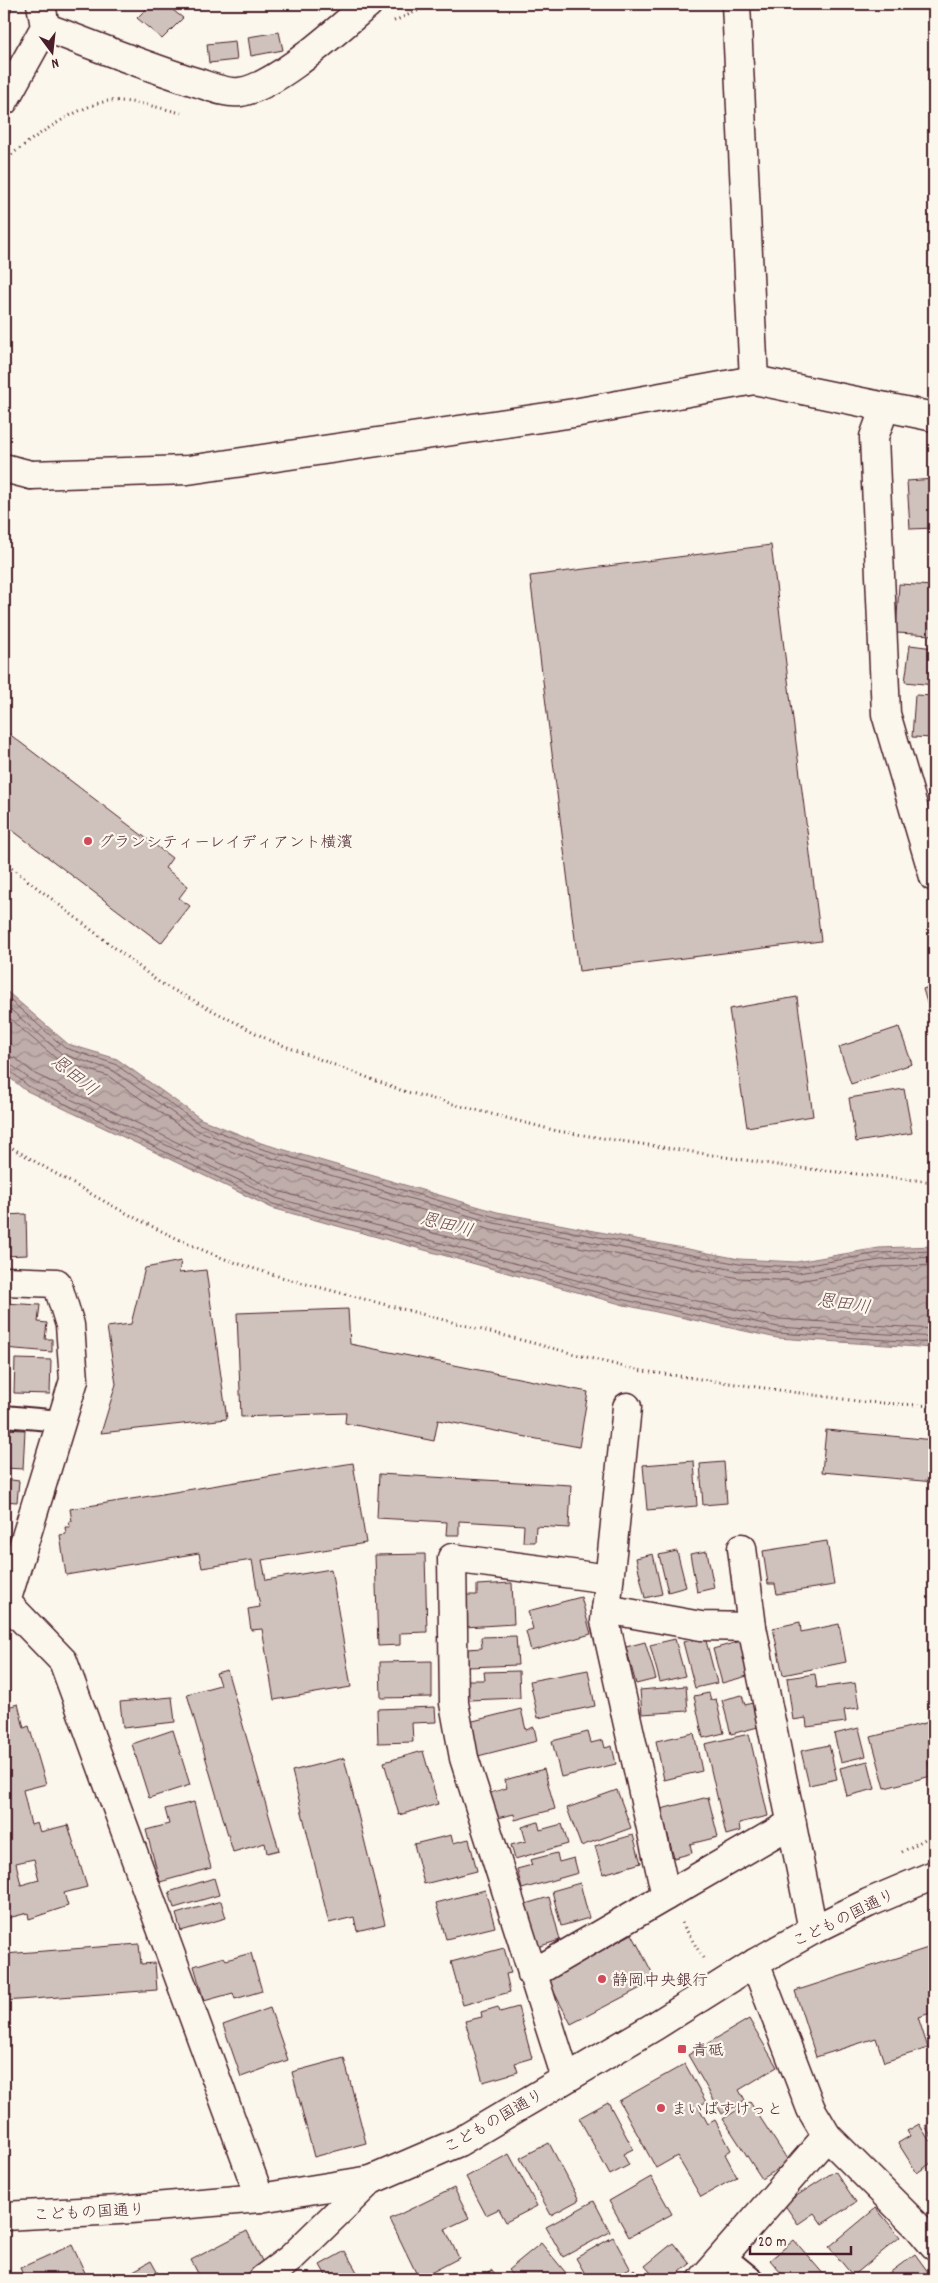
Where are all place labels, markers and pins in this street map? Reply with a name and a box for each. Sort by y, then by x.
place label: グランシティーレイディアント横濱 [98,832,353,855]
marker: グランシティーレイディアント横濱 [82,835,94,847]
place label: 静岡中央銀行 [612,1970,708,1993]
marker: 静岡中央銀行 [596,1973,608,1985]
place label: 青砥 [692,2040,724,2063]
marker: 青砥 [676,2043,688,2055]
place label: まいばすけっと [671,2099,783,2122]
marker: まいばすけっと [655,2102,667,2114]

